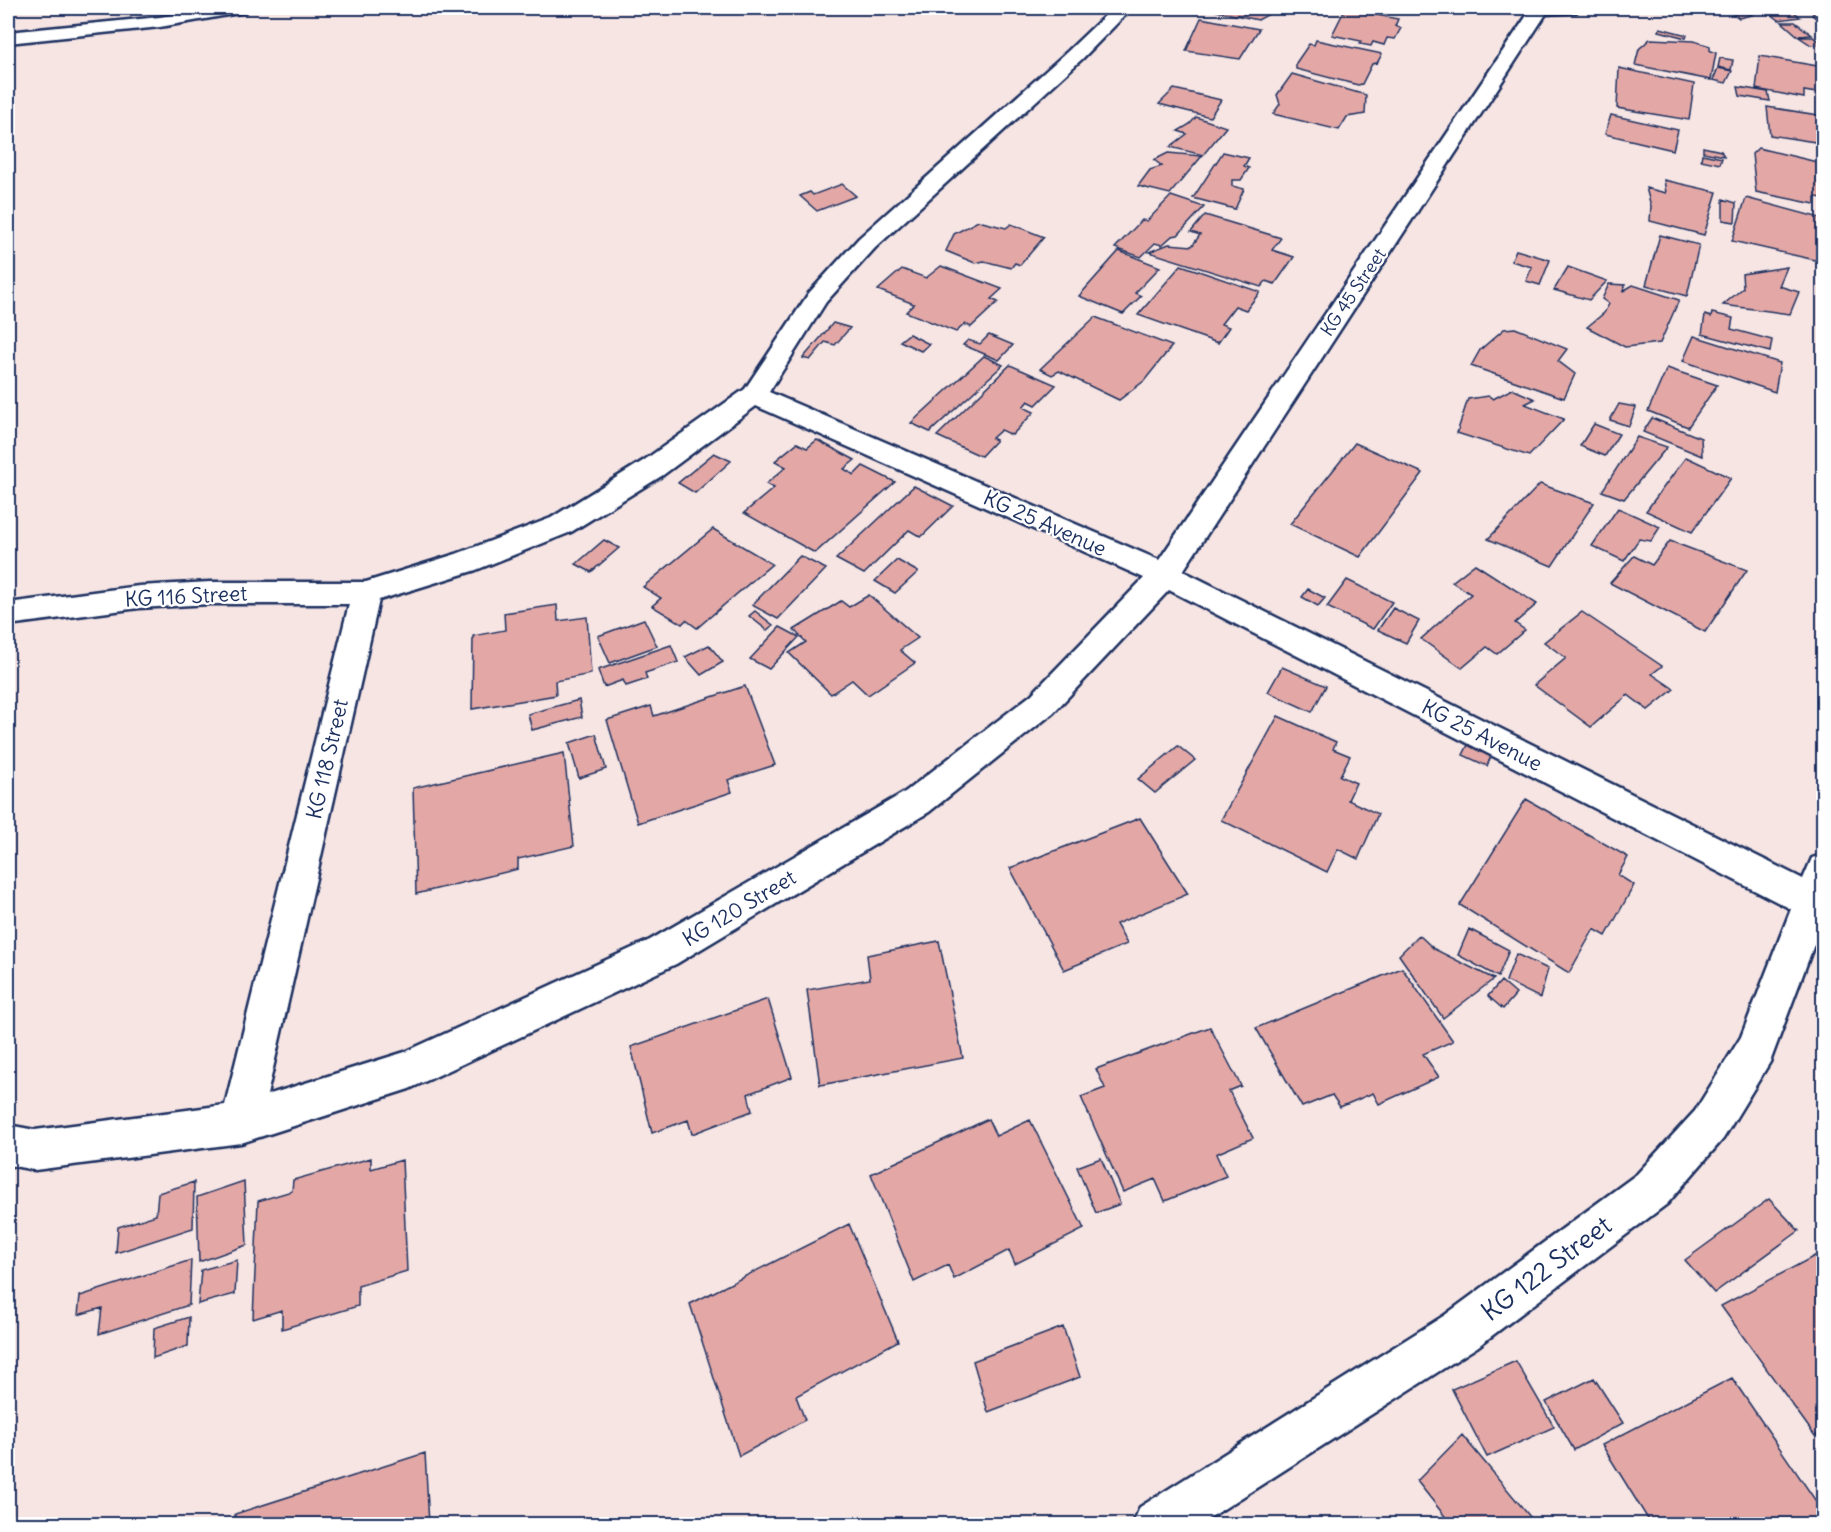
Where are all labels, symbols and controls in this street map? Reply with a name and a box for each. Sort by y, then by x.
street label: KG 45 Street [1315,244,1391,340]
street label: KG 25 Avenue [979,484,1111,562]
street label: KG 116 Street [124,579,248,613]
street label: KG 25 Avenue [1417,693,1547,777]
street label: KG 118 Street [300,696,354,822]
street label: KG 120 Street [677,864,801,952]
street label: KG 122 Street [1474,1208,1618,1328]

